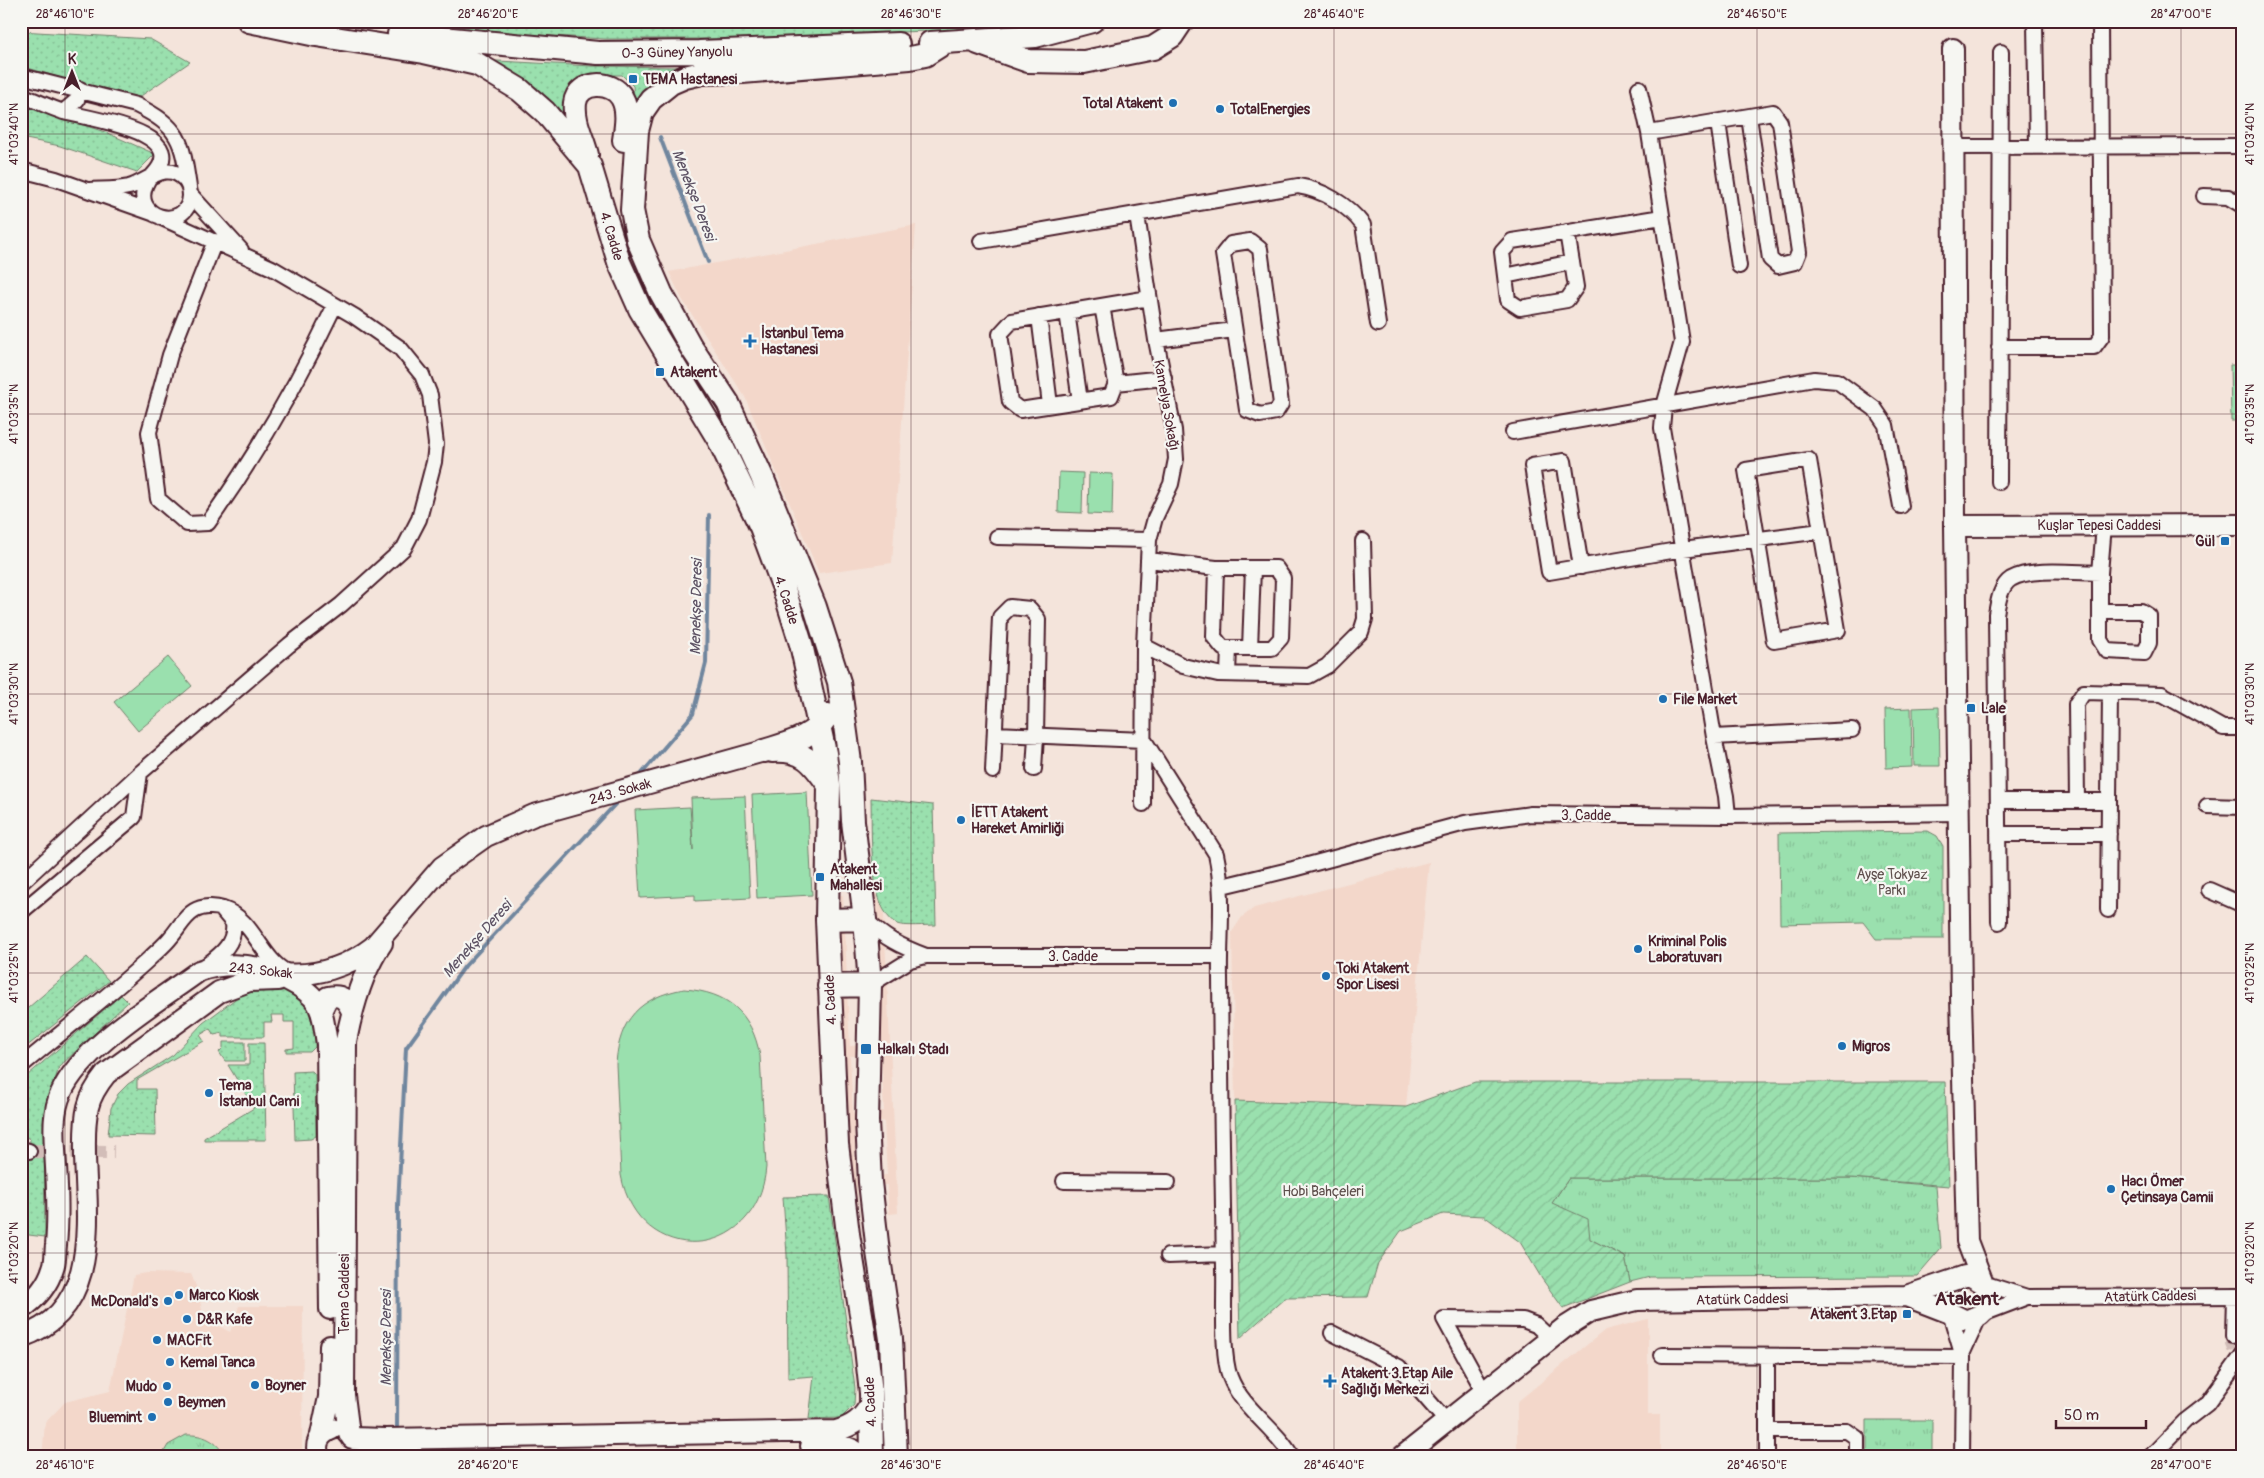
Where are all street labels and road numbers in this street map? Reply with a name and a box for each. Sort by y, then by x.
street label: O-3 Güney Yanyolu [621,43,733,62]
street label: 4. Cadde [596,210,627,263]
street label: Kamelya Sokağı [1150,358,1183,452]
street label: Kuşlar Tepesi Caddesi [2037,517,2161,534]
street label: 4. Cadde [771,574,802,627]
street label: 243. Sokak [587,774,653,808]
street label: 3. Cadde [1561,807,1611,824]
street label: 3. Cadde [1048,948,1098,965]
street label: 243. Sokak [228,959,294,982]
street label: 4. Cadde [821,974,840,1025]
street label: Tema Caddesi [336,1253,353,1334]
street label: Atatürk Caddesi [2104,1287,2197,1306]
street label: Atatürk Caddesi [1696,1290,1789,1309]
street label: 4. Cadde [861,1376,880,1427]

